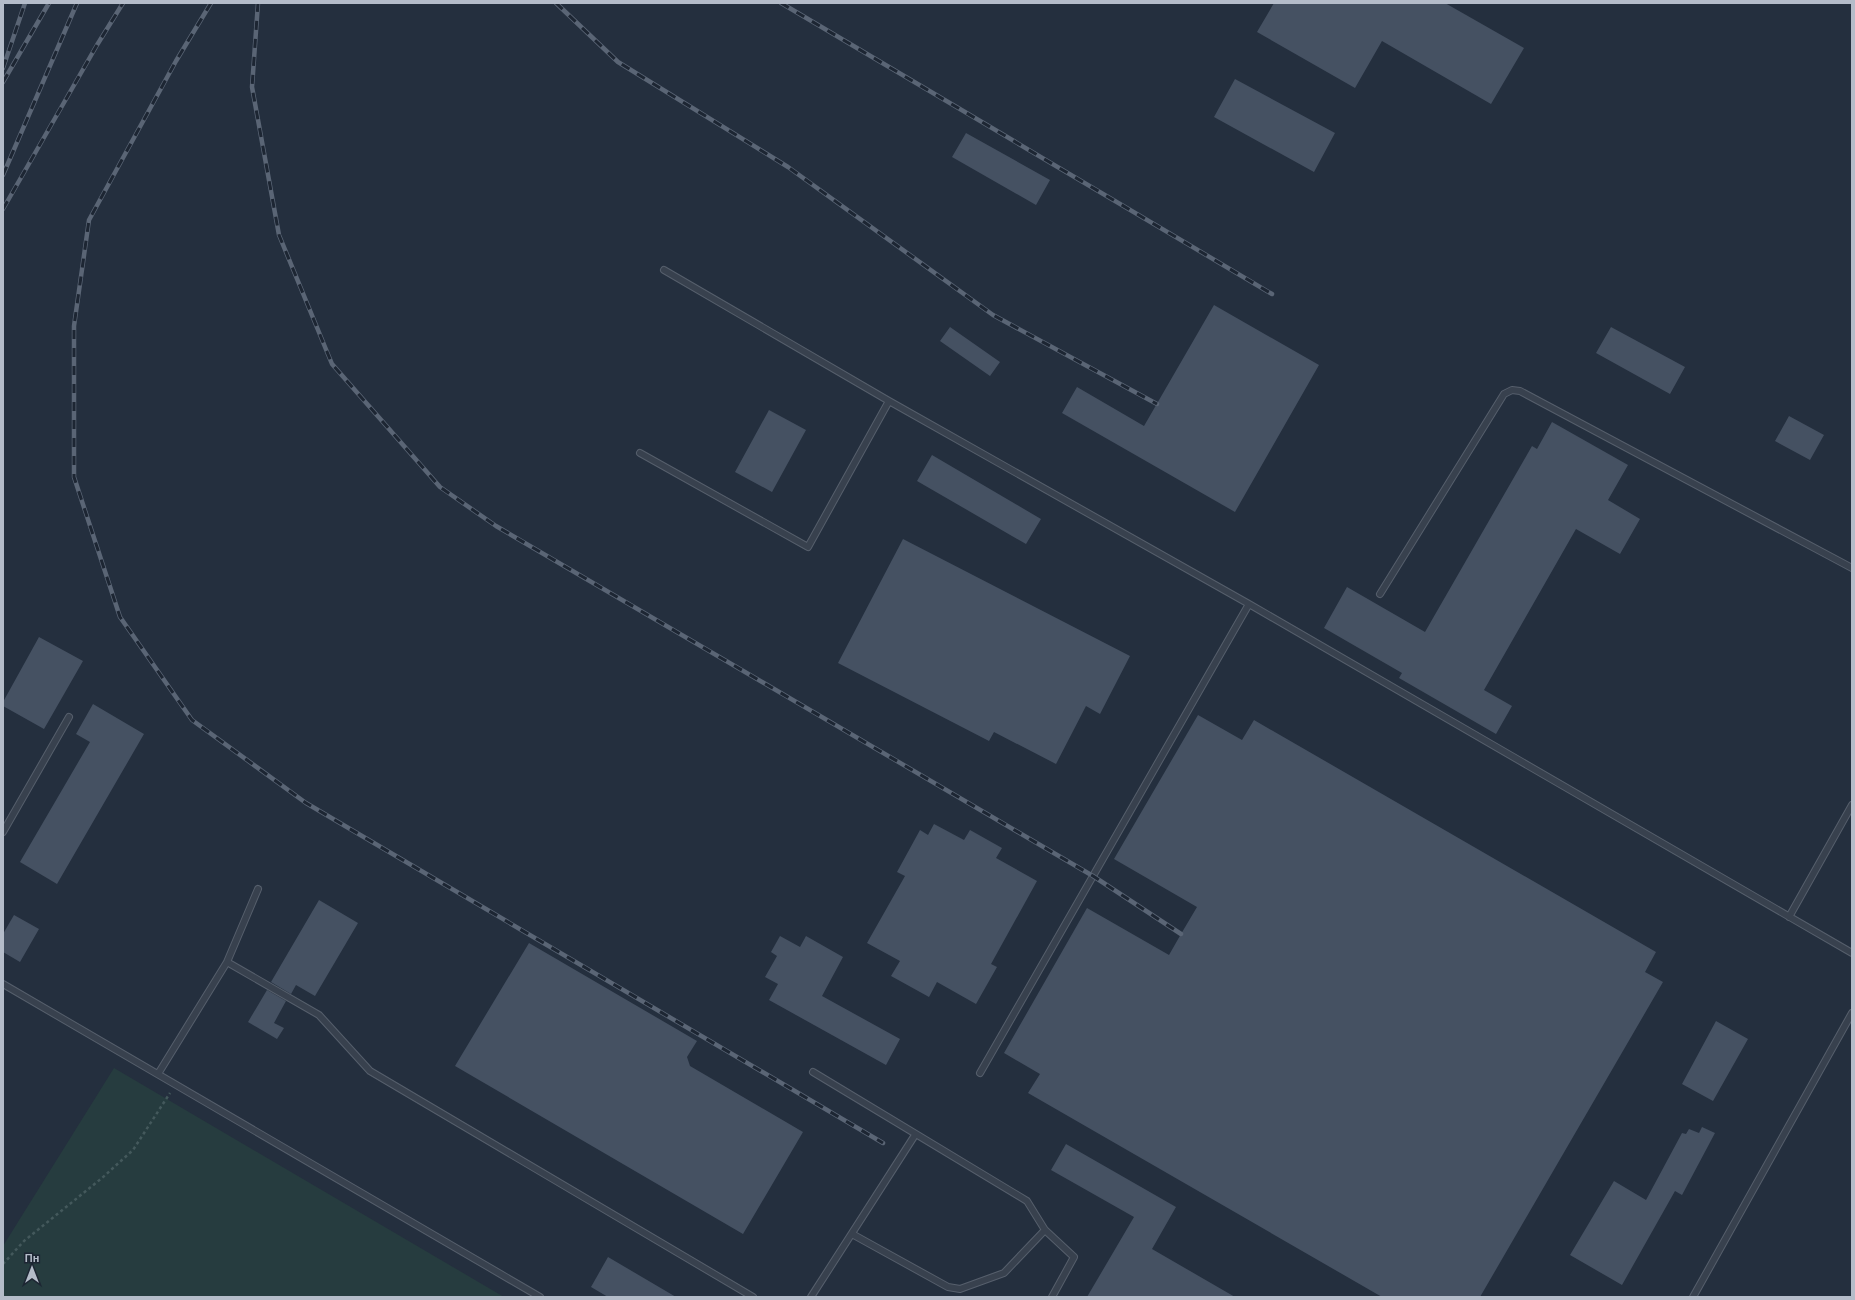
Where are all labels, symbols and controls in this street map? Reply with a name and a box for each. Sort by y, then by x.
north arrow [12,1248,52,1288]
text: Пн [25,1252,39,1264]

